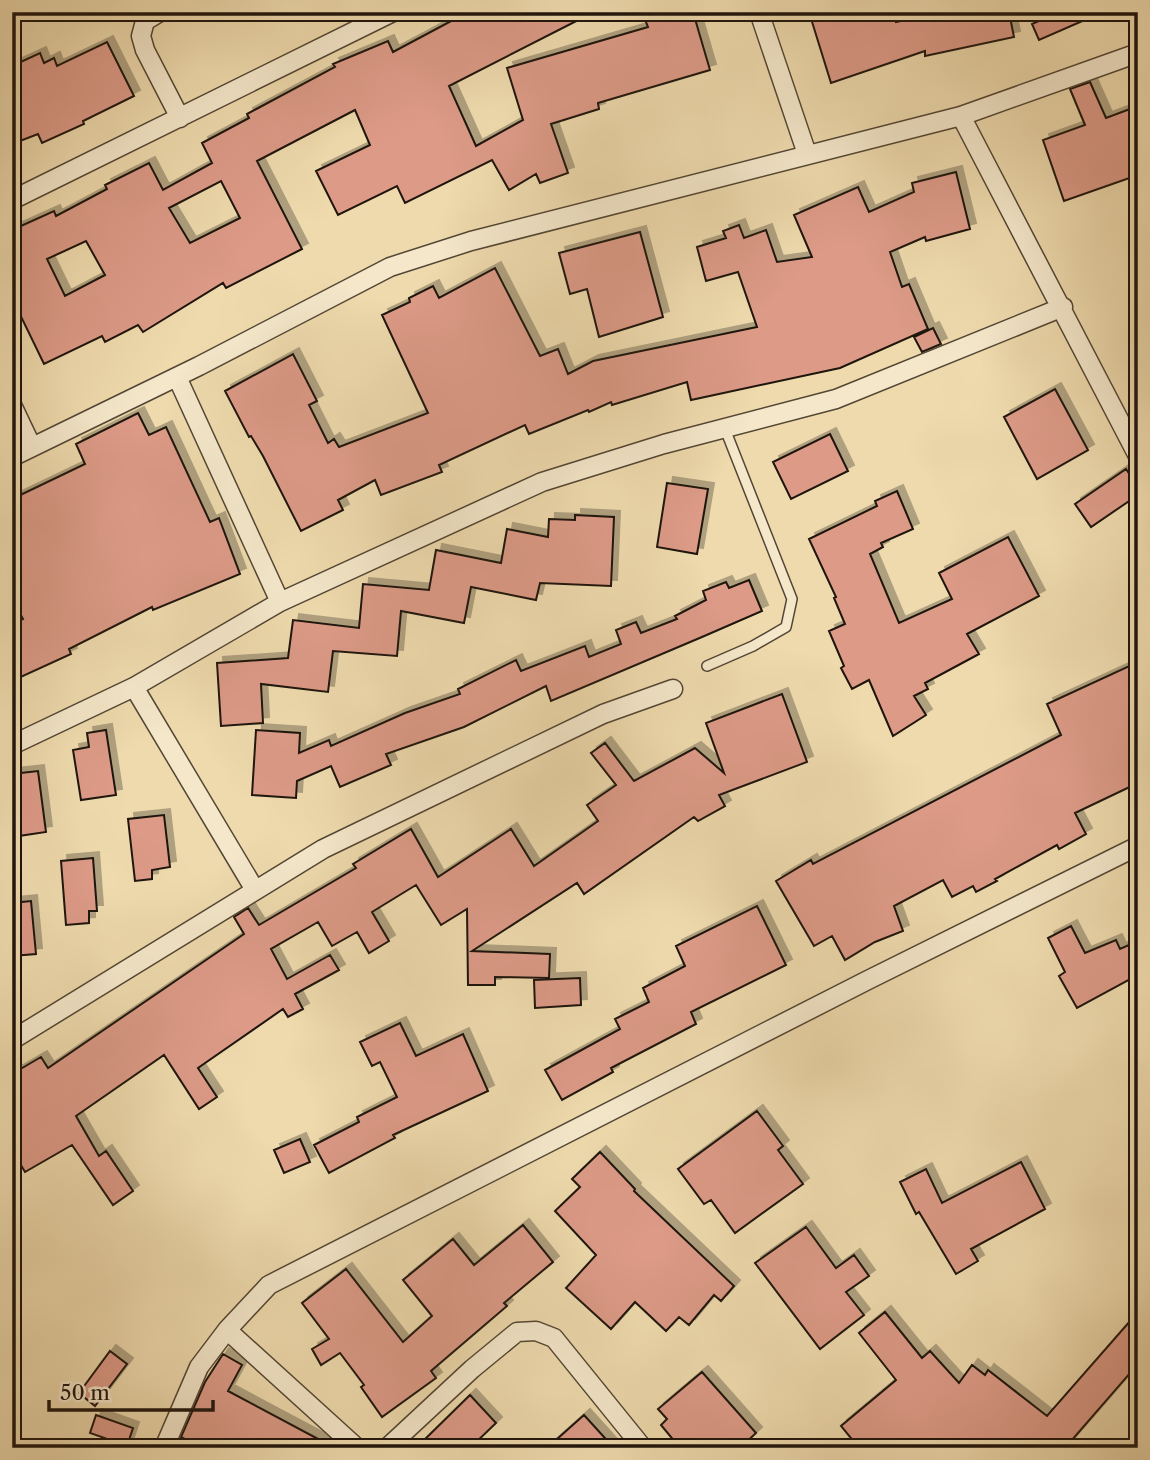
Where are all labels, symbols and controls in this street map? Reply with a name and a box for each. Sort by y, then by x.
scale bar [49,1369,214,1413]
text: 50 m [60,1380,110,1405]

